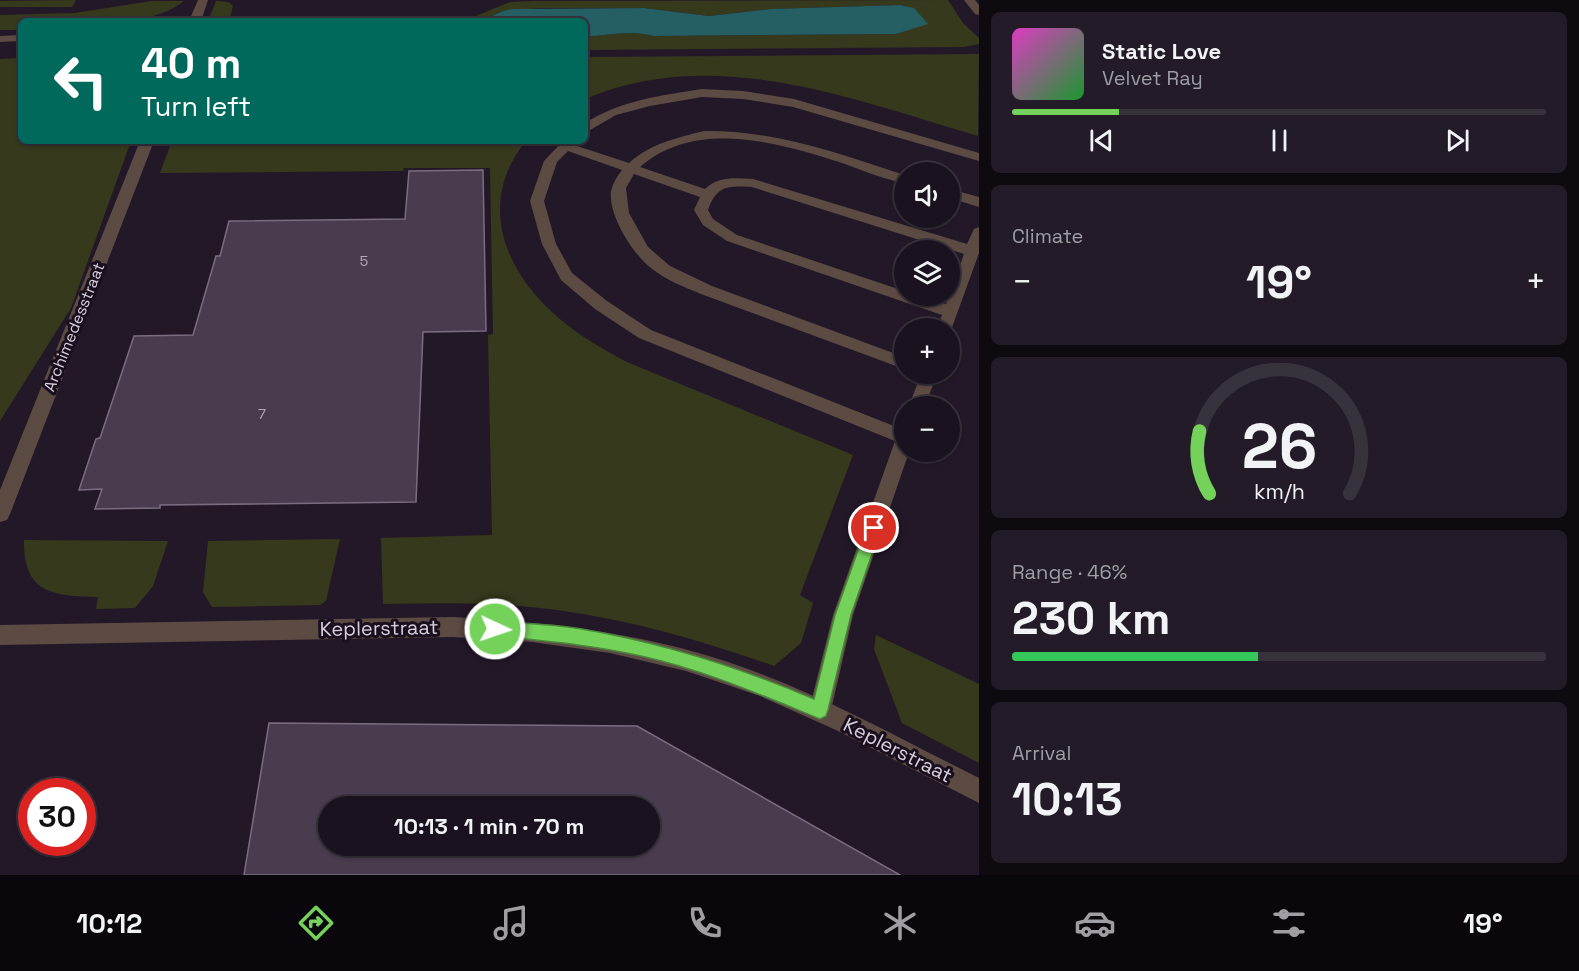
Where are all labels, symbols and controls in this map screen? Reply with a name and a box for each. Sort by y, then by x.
text: 40 m [141,37,241,90]
text: Static Love [1102,37,1221,65]
icon: left [42,42,120,120]
text: Velvet Ray [1102,65,1203,91]
text: Turn left [141,89,251,124]
icon: previous [1085,124,1118,157]
icon: pause [1263,124,1296,157]
icon: next [1441,124,1474,157]
map controls [894,162,960,462]
button: sound [894,162,960,228]
text: Climate [1012,223,1083,249]
button: layers [894,240,960,306]
house number: 5 [360,252,368,270]
text: 19° [1246,254,1312,311]
street label: Archimedesstraat [39,259,109,395]
text: − [1012,261,1032,303]
text: + [1526,261,1546,303]
button: + [894,318,960,384]
button: − [894,396,960,462]
house number: 7 [258,405,266,423]
text: 26 [1241,408,1317,487]
text: km/h [1253,479,1305,506]
pin [848,502,899,553]
icon: arrive [857,511,890,544]
text: Range · 46% [1012,559,1127,585]
text: 230 km [1012,590,1171,647]
position arrow [463,597,527,661]
street label: Keplerstraat [319,614,439,642]
street label: Keplerstraat [839,711,957,789]
text: Arrival [1012,740,1071,766]
text: 10:13 [1012,771,1123,828]
speed limit sign: 30 [18,778,96,856]
text: 10:13 · 1 min · 70 m [394,812,584,840]
icon: directions [295,902,337,944]
icon: music [490,902,532,944]
icon: phone [684,902,726,944]
icon: climate [879,902,921,944]
icon: car [1074,902,1116,944]
icon: filters [1268,902,1310,944]
text: 10:12 [76,906,142,941]
text: 19° [1463,906,1503,941]

